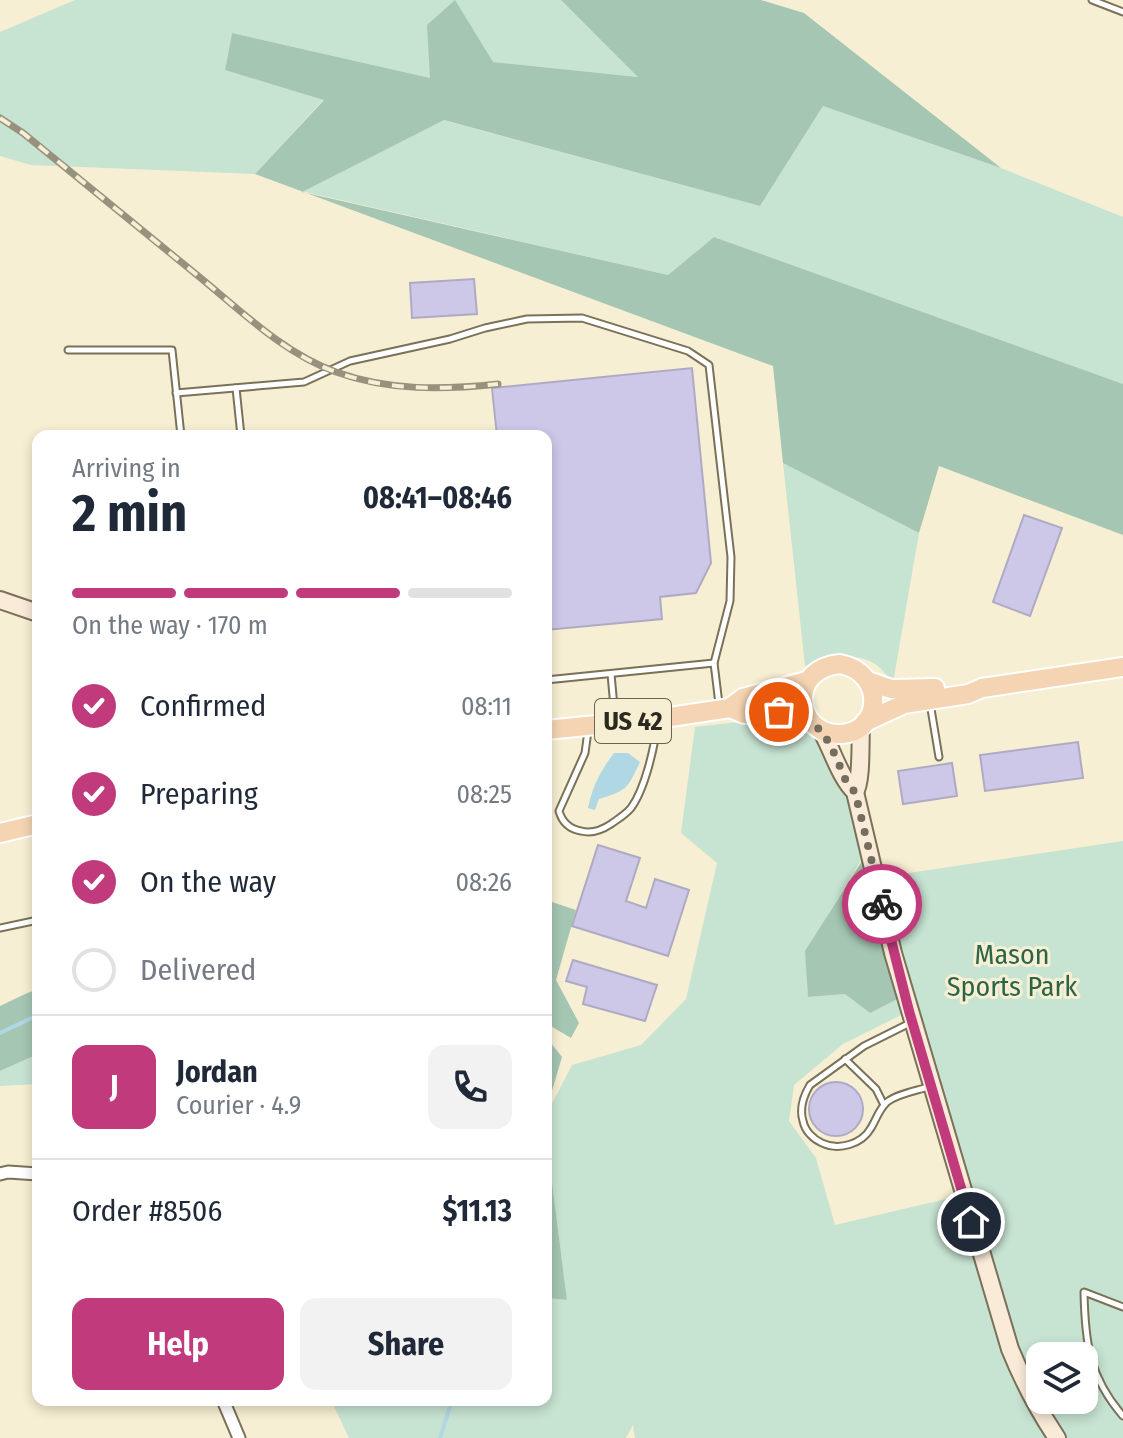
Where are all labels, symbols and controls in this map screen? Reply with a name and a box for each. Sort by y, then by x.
text: Arriving in [72,453,181,484]
text: 08:41–08:46 [363,480,512,516]
text: 2 min [72,482,187,545]
text: On the way · 170 m [72,610,268,641]
pin [745,678,813,746]
icon: check [72,684,116,728]
text: Confirmed [140,688,266,724]
icon: bag [757,690,801,734]
text: 08:11 [461,691,512,722]
road number: US 42 [595,699,671,743]
icon: check [72,772,116,816]
text: Preparing [140,776,258,812]
text: 08:25 [457,779,512,810]
icon: check [72,860,116,904]
text: On the way [140,864,276,900]
courier [842,864,922,944]
text: 08:26 [456,867,512,898]
icon: bike [860,882,904,926]
park label: Mason Sports Park [947,938,1078,1003]
text: Delivered [140,952,256,988]
button: phone [428,1045,512,1129]
text: Jordan [176,1054,258,1090]
text: J [110,1069,118,1105]
text: Courier · 4.9 [176,1090,301,1121]
pin [937,1188,1005,1256]
text: Order #8506 [72,1193,222,1229]
text: $11.13 [443,1193,512,1229]
icon: home [949,1200,993,1244]
button: Help [72,1298,284,1390]
button: Share [300,1298,512,1390]
map controls [1026,1342,1098,1414]
button: layers [1026,1342,1098,1414]

